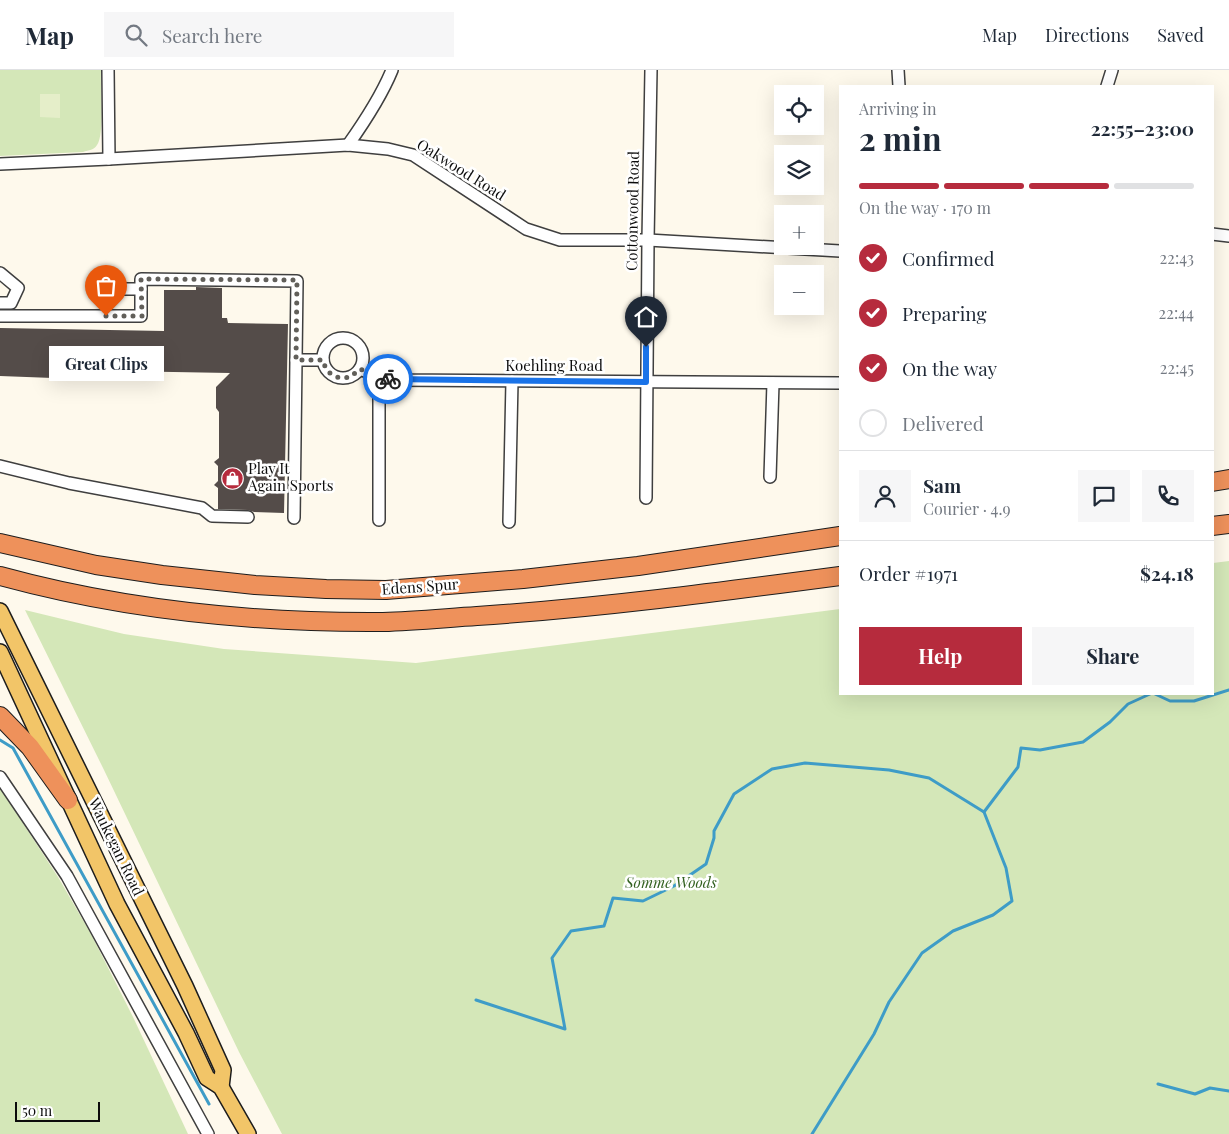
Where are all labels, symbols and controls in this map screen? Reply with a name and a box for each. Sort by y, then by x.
search box [104,12,454,57]
text: Map [25,19,74,51]
icon: search [122,21,150,49]
text: Search here [162,22,262,48]
text: Map [982,23,1017,47]
text: Directions [1045,23,1129,47]
text: Saved [1157,23,1204,47]
map controls [774,85,824,315]
button: locate [774,85,824,135]
text: Arriving in [859,98,937,119]
text: 22:55–23:00 [1091,115,1194,141]
text: 2 min [859,116,942,159]
street label: Oakwood Road [413,134,510,205]
button: layers [774,145,824,195]
street label: Cottonwood Road [621,151,643,271]
text: On the way · 170 m [859,197,991,218]
button: + [774,205,824,255]
icon: check [859,244,887,272]
text: Confirmed [902,245,995,271]
text: 22:43 [1160,247,1194,268]
pin [85,265,127,316]
button: − [774,265,824,315]
icon: bag [92,272,120,300]
pin [625,296,667,347]
icon: check [859,299,887,327]
text: Preparing [902,300,987,326]
text: 22:44 [1159,302,1194,323]
icon: home [632,303,660,331]
callout: Great Clips [48,346,164,381]
text: Great Clips [65,353,148,374]
courier [363,354,413,404]
icon: check [859,354,887,382]
street label: Koehling Road [505,355,603,375]
text: On the way [902,355,997,381]
text: 22:45 [1160,357,1194,378]
icon: bike [374,365,402,393]
text: Delivered [902,410,984,436]
place label: Play It Again Sports [247,458,334,495]
shop icon: Play It Again Sports [220,466,244,490]
button: person [859,470,911,522]
button: chat [1078,470,1130,522]
button: phone [1142,470,1194,522]
text: Sam [923,472,961,498]
text: Courier · 4.9 [923,498,1011,519]
text: Order #1971 [859,560,958,586]
text: $24.18 [1140,560,1194,586]
street label: Edens Spur [381,573,459,599]
button: Help [859,627,1022,685]
button: Share [1032,627,1194,685]
street label: Waukegan Road [84,793,149,899]
park label: Somme Woods [624,872,717,892]
scale bar [15,1099,100,1122]
text: 50 m [22,1101,52,1120]

